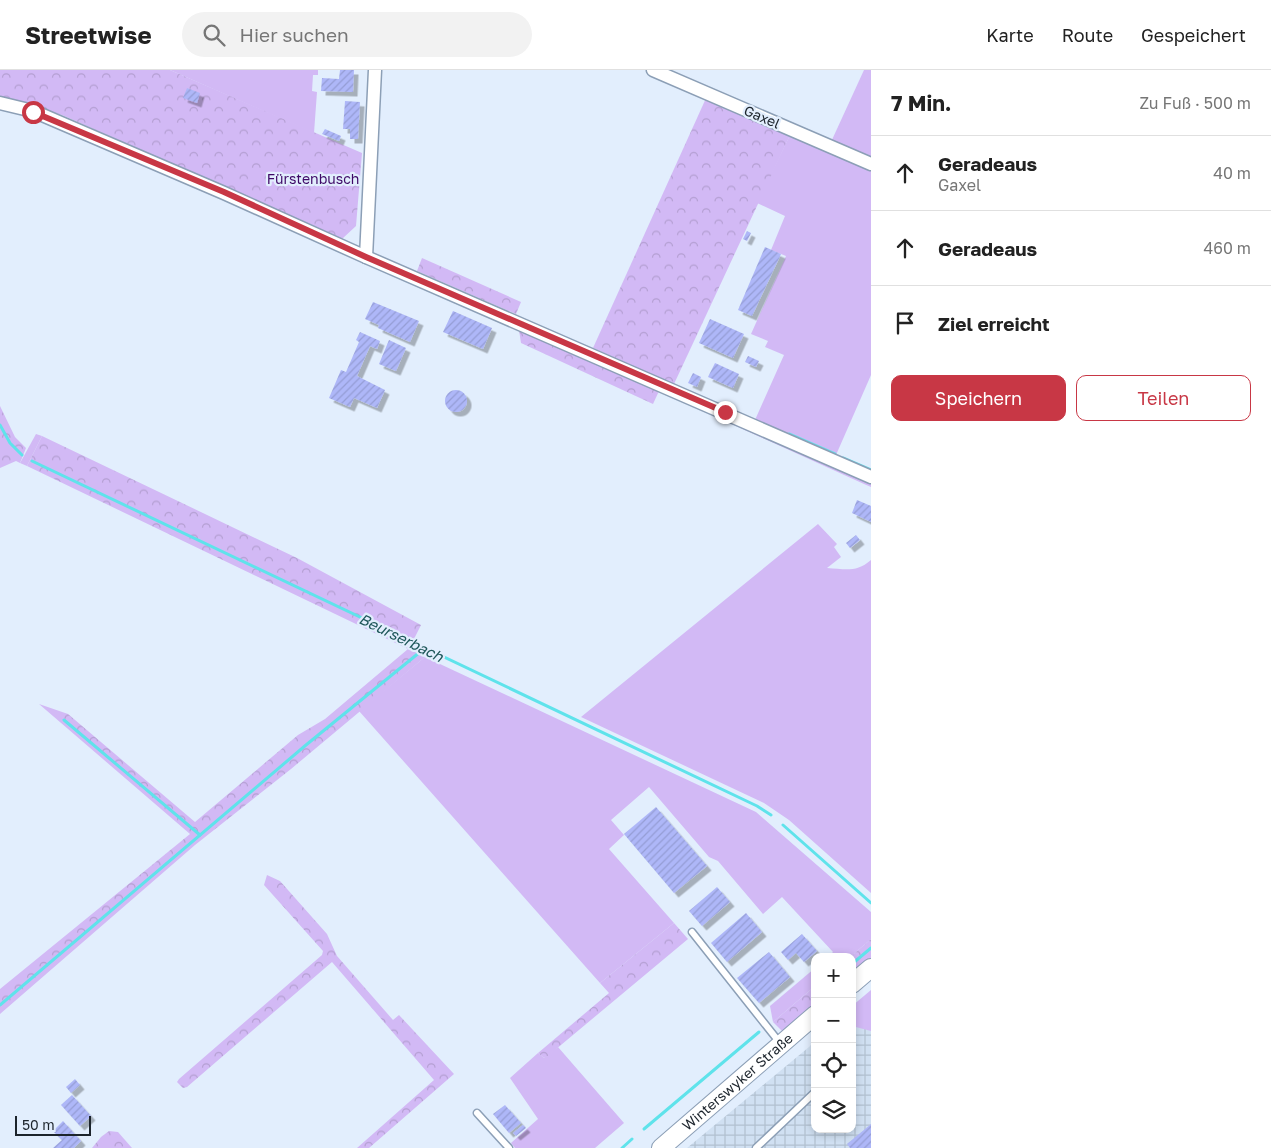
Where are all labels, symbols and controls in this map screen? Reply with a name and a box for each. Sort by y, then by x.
search box [182,12,532,57]
text: Streetwise [25,20,152,49]
icon: search [200,21,228,49]
text: Hier suchen [240,23,349,46]
text: Karte [986,24,1034,46]
text: Route [1062,24,1113,46]
text: Gespeichert [1141,24,1246,46]
text: 7 Min. [891,90,952,116]
text: Zu Fuß · 500 m [1139,93,1251,113]
route start [22,101,45,124]
street label: Gaxel [741,101,783,132]
text: Geradeaus [938,152,1037,175]
icon: ahead [891,159,919,187]
text: 40 m [1213,163,1251,183]
park label: Fürstenbusch [267,170,359,187]
text: Gaxel [938,175,981,195]
icon: ahead [891,234,919,262]
text: Geradeaus [938,237,1037,260]
text: 460 m [1203,238,1251,258]
icon: arrive [891,309,919,337]
text: Ziel erreicht [938,312,1050,335]
button: Speichern [891,375,1066,421]
button: Teilen [1076,375,1251,421]
route end [714,401,737,424]
water label: Beurserbach [356,609,447,666]
map controls [811,953,856,1133]
button: + [811,953,856,998]
button: − [811,998,856,1043]
street label: Winterswyker Straße [678,1029,796,1134]
button: locate [811,1043,856,1088]
button: layers [811,1088,856,1133]
scale bar [15,1113,91,1136]
text: 50 m [22,1116,55,1133]

